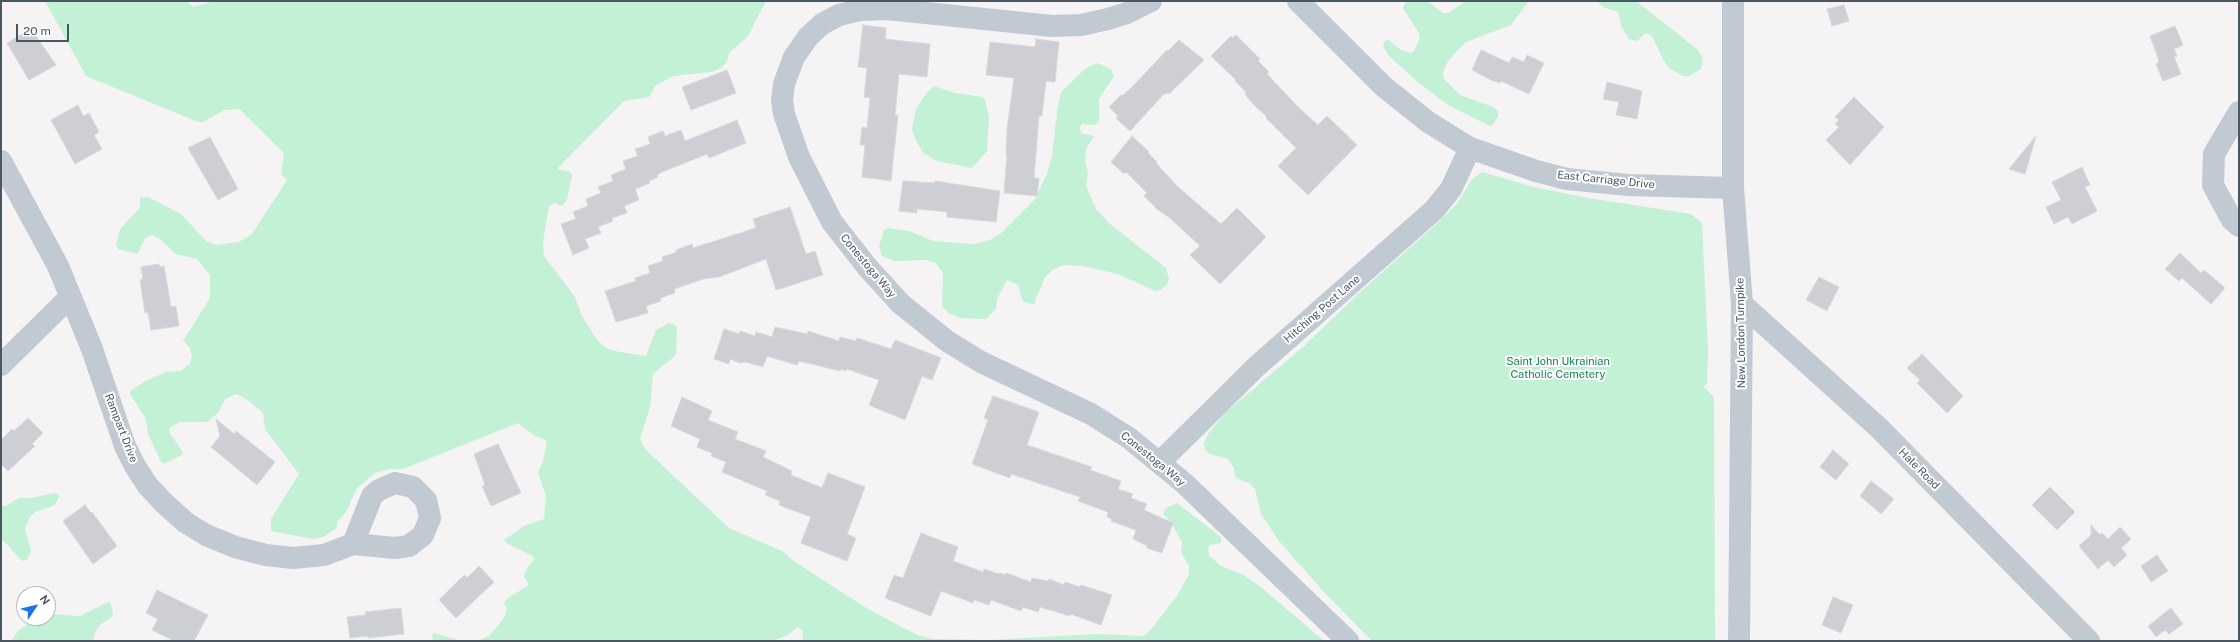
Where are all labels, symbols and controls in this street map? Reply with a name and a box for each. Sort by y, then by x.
scale bar [18,16,71,42]
text: 20 m [23,24,51,38]
street label: East Carriage Drive [1557,168,1655,192]
street label: Conestoga Way [837,231,899,301]
street label: Hitching Post Lane [1281,272,1363,346]
street label: New London Turnpike [1733,278,1749,388]
park label: Saint John Ukrainian Catholic Cemetery [1506,355,1610,381]
street label: Rampart Drive [102,392,140,464]
street label: Conestoga Way [1118,429,1188,489]
street label: Hale Road [1896,446,1942,492]
north arrow [16,586,56,626]
text: N [38,593,52,607]

